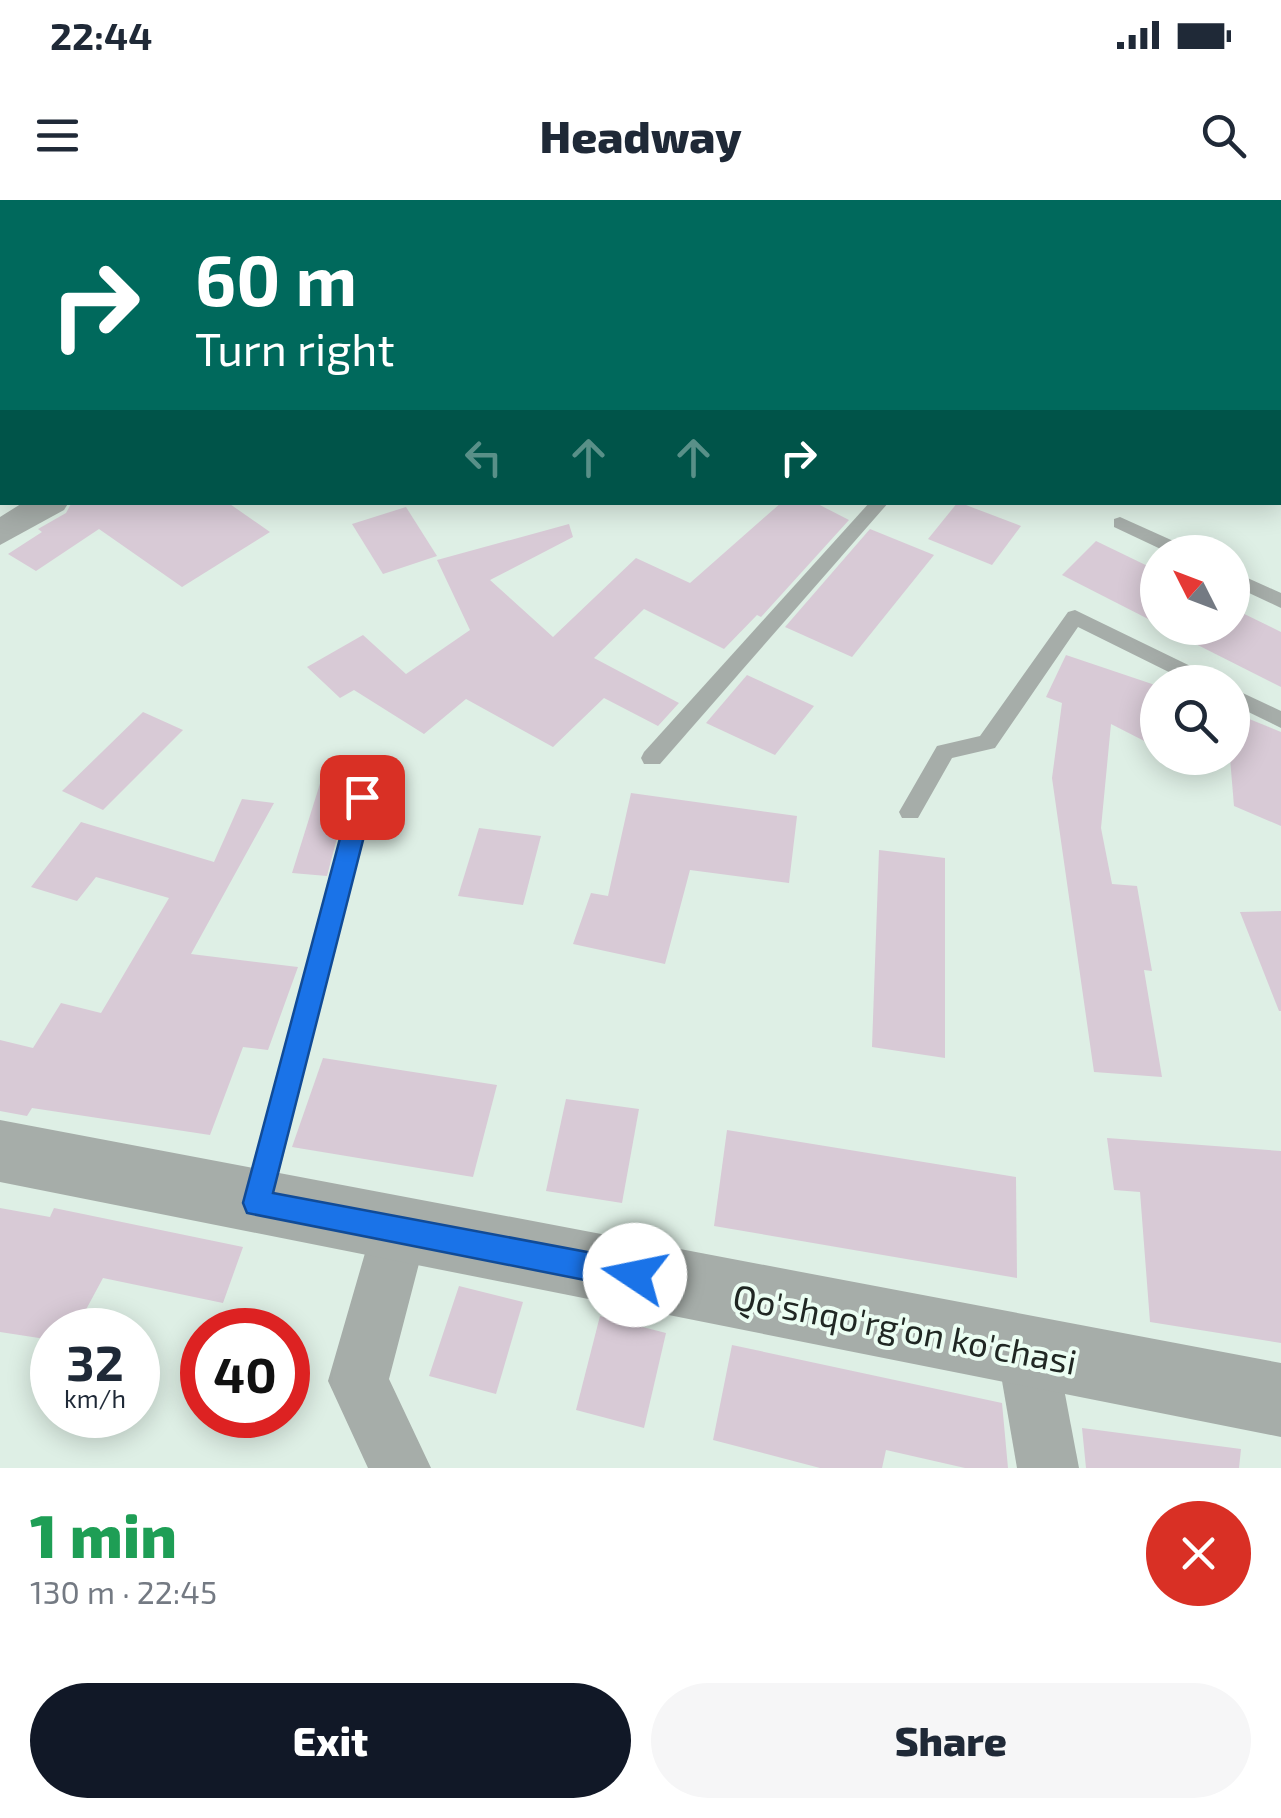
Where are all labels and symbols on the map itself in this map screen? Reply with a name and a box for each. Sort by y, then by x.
north arrow [1140,535,1250,645]
pin [320,755,405,840]
position arrow [583,1223,687,1327]
street label: Qo'shqo'rg'on ko'chasi [730,1274,1080,1382]
speed limit sign: 40 [180,1308,310,1438]

